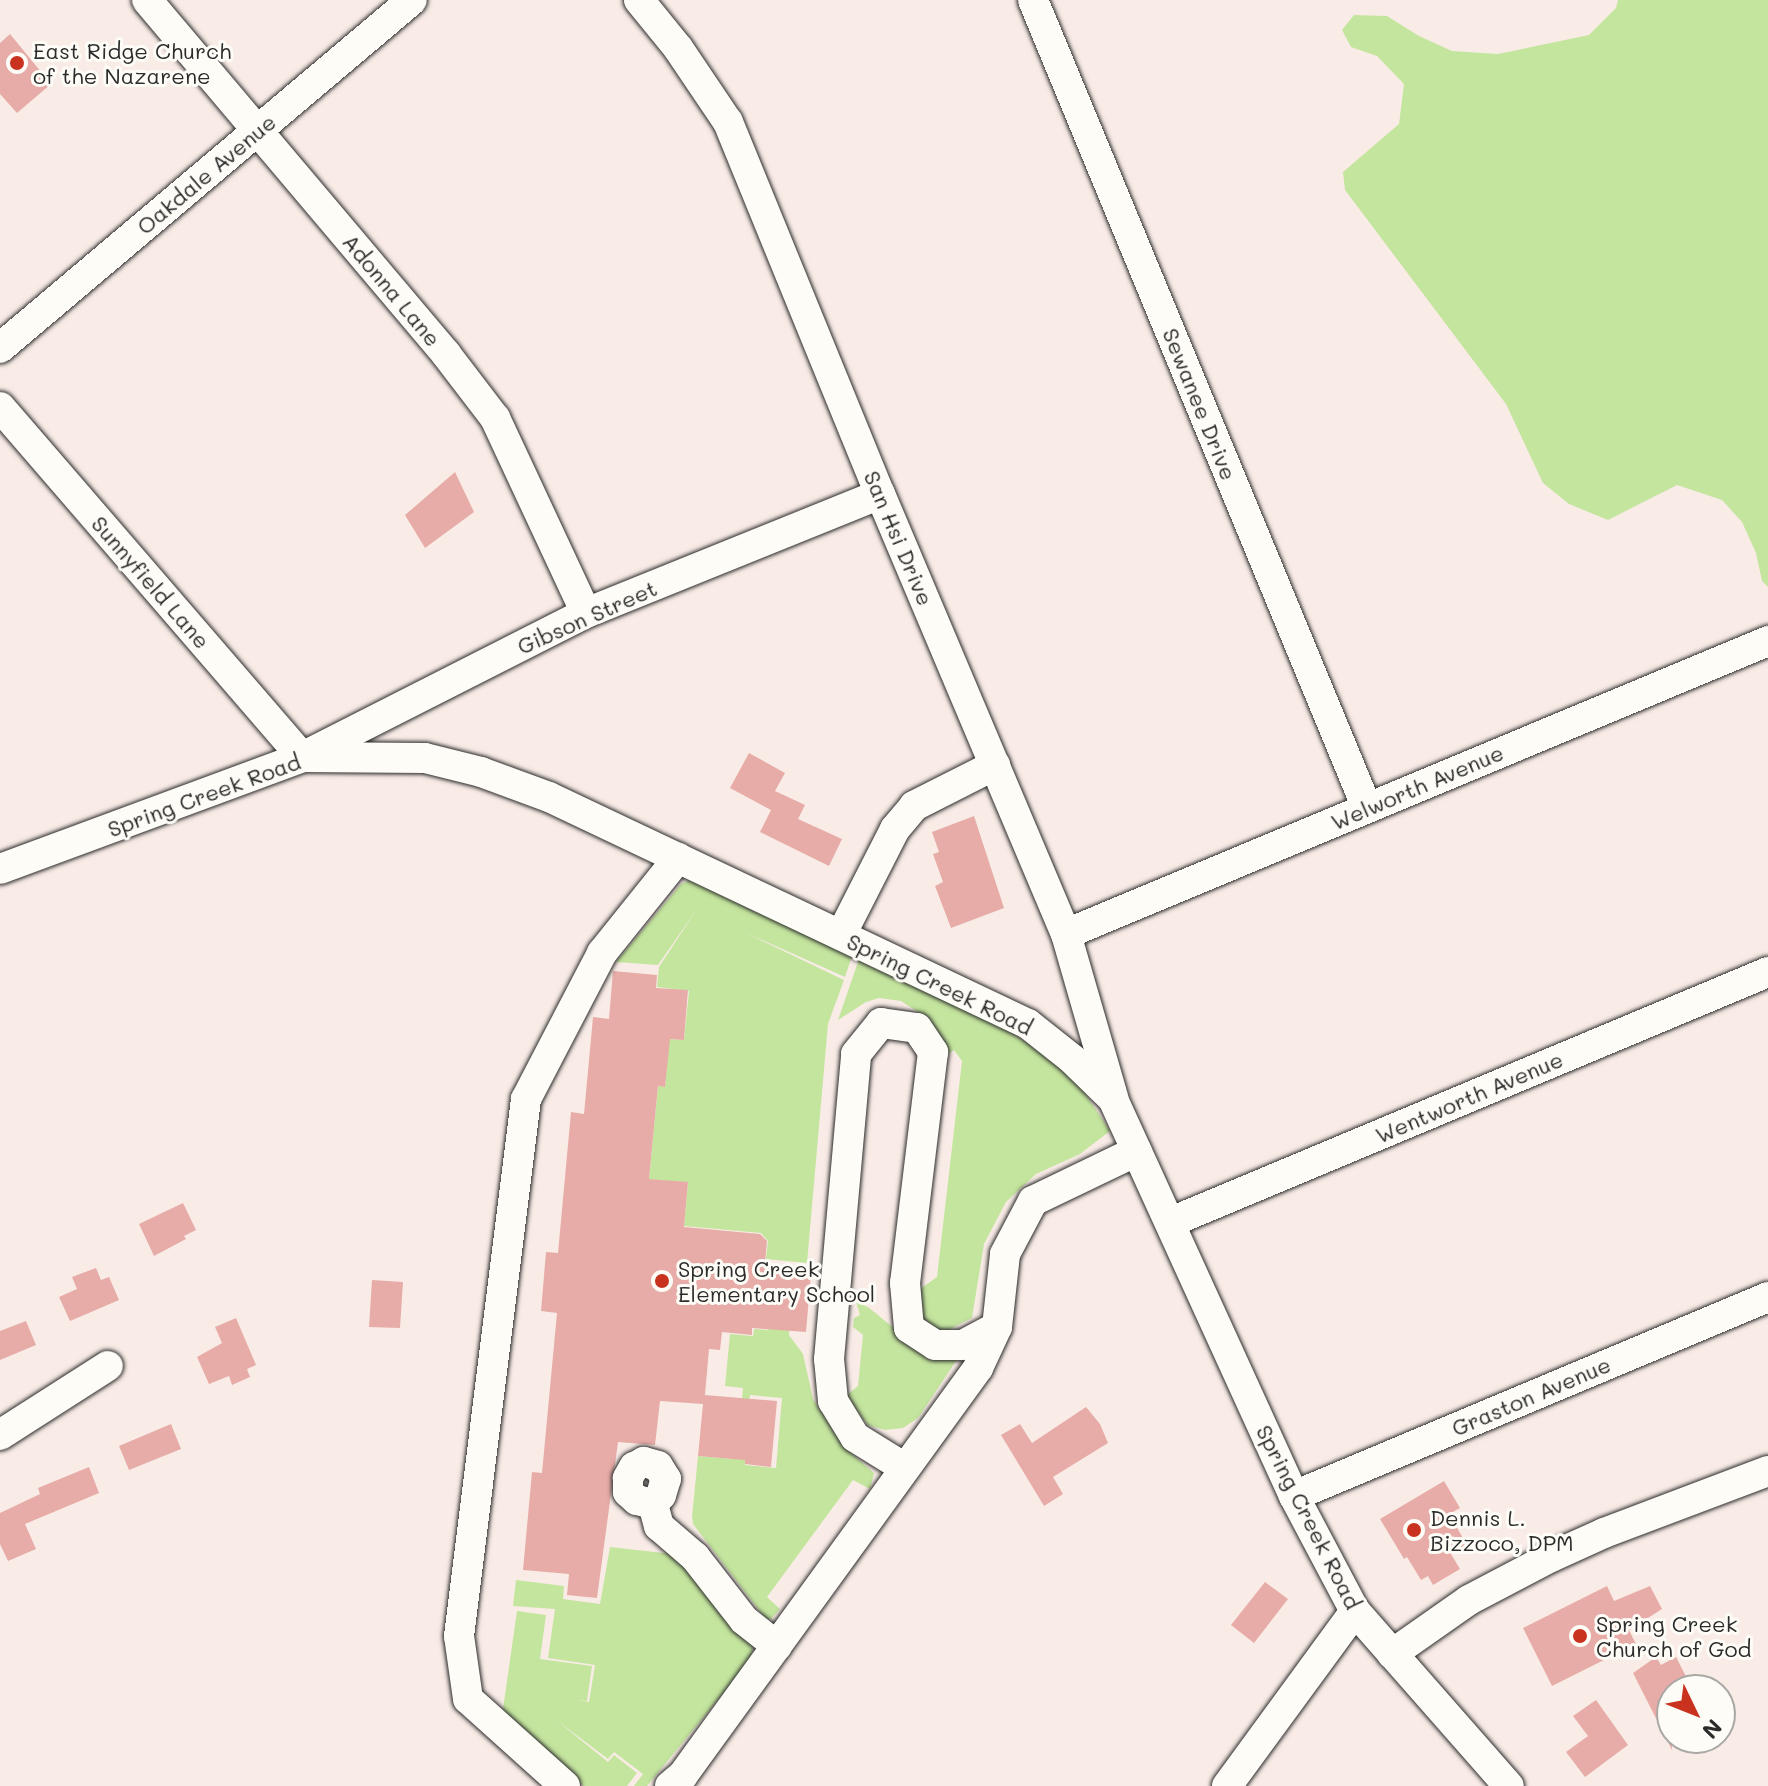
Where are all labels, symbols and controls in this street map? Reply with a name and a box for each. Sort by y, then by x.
place label: East Ridge Church of the Nazarene [33,37,231,88]
marker: East Ridge Church of the Nazarene [8,54,26,72]
street label: Oakdale Avenue [131,108,281,240]
street label: Adonna Lane [337,228,447,352]
street label: Sewanee Drive [1158,324,1242,484]
street label: San Hsi Drive [859,467,939,609]
street label: Sunnyfield Lane [86,510,216,654]
street label: Gibson Street [513,574,661,660]
street label: Welworth Avenue [1327,739,1507,835]
street label: Spring Creek Road [104,748,304,842]
street label: Spring Creek Road [843,928,1037,1040]
street label: Wentworth Avenue [1371,1046,1567,1148]
place label: Spring Creek Elementary School [678,1255,875,1306]
marker: Spring Creek Elementary School [653,1272,671,1290]
street label: Graston Avenue [1448,1351,1614,1441]
street label: Spring Creek Road [1251,1420,1367,1614]
place label: Dennis L. Bizzoco, DPM [1430,1504,1574,1556]
marker: Dennis L. Bizzoco, DPM [1405,1521,1423,1539]
place label: Spring Creek Church of God [1596,1610,1752,1662]
marker: Spring Creek Church of God [1571,1627,1589,1645]
north arrow [1656,1674,1736,1754]
text: N [1696,1713,1729,1745]

